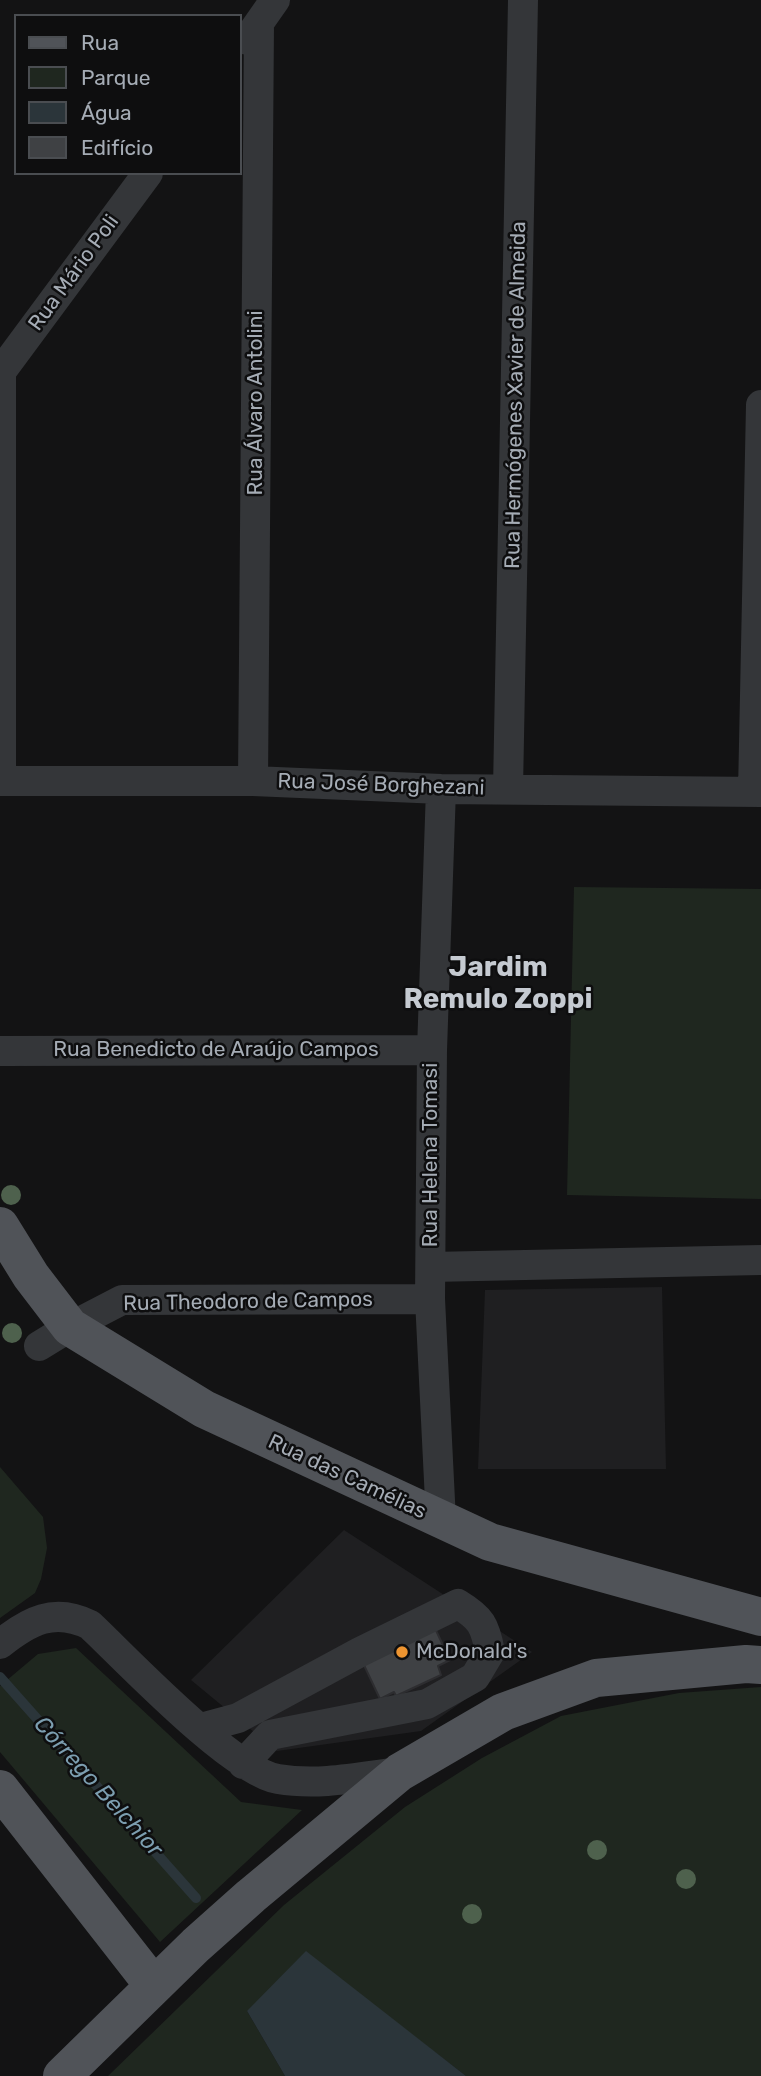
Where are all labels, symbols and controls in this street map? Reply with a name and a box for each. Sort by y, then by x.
legend [14,14,242,175]
text: Rua [81,30,119,55]
text: Parque [81,65,151,90]
text: Água [81,100,132,125]
text: Edifício [81,135,153,160]
street label: Rua Mário Poli [23,210,125,336]
street label: Rua Hermógenes Xavier de Almeida [500,221,532,569]
street label: Rua Álvaro Antolini [243,311,269,495]
street label: Rua José Borghezani [277,769,485,801]
district label: Jardim Remulo Zoppi [404,951,592,1017]
street label: Rua Benedicto de Araújo Campos [53,1037,379,1063]
street label: Rua Helena Tomasi [418,1063,444,1247]
street label: Rua Theodoro de Campos [123,1287,373,1317]
street label: Rua das Camélias [264,1429,430,1525]
place label: McDonald's [416,1639,528,1665]
marker: McDonald's [394,1644,410,1660]
water label: Córrego Belchior [28,1711,168,1863]

